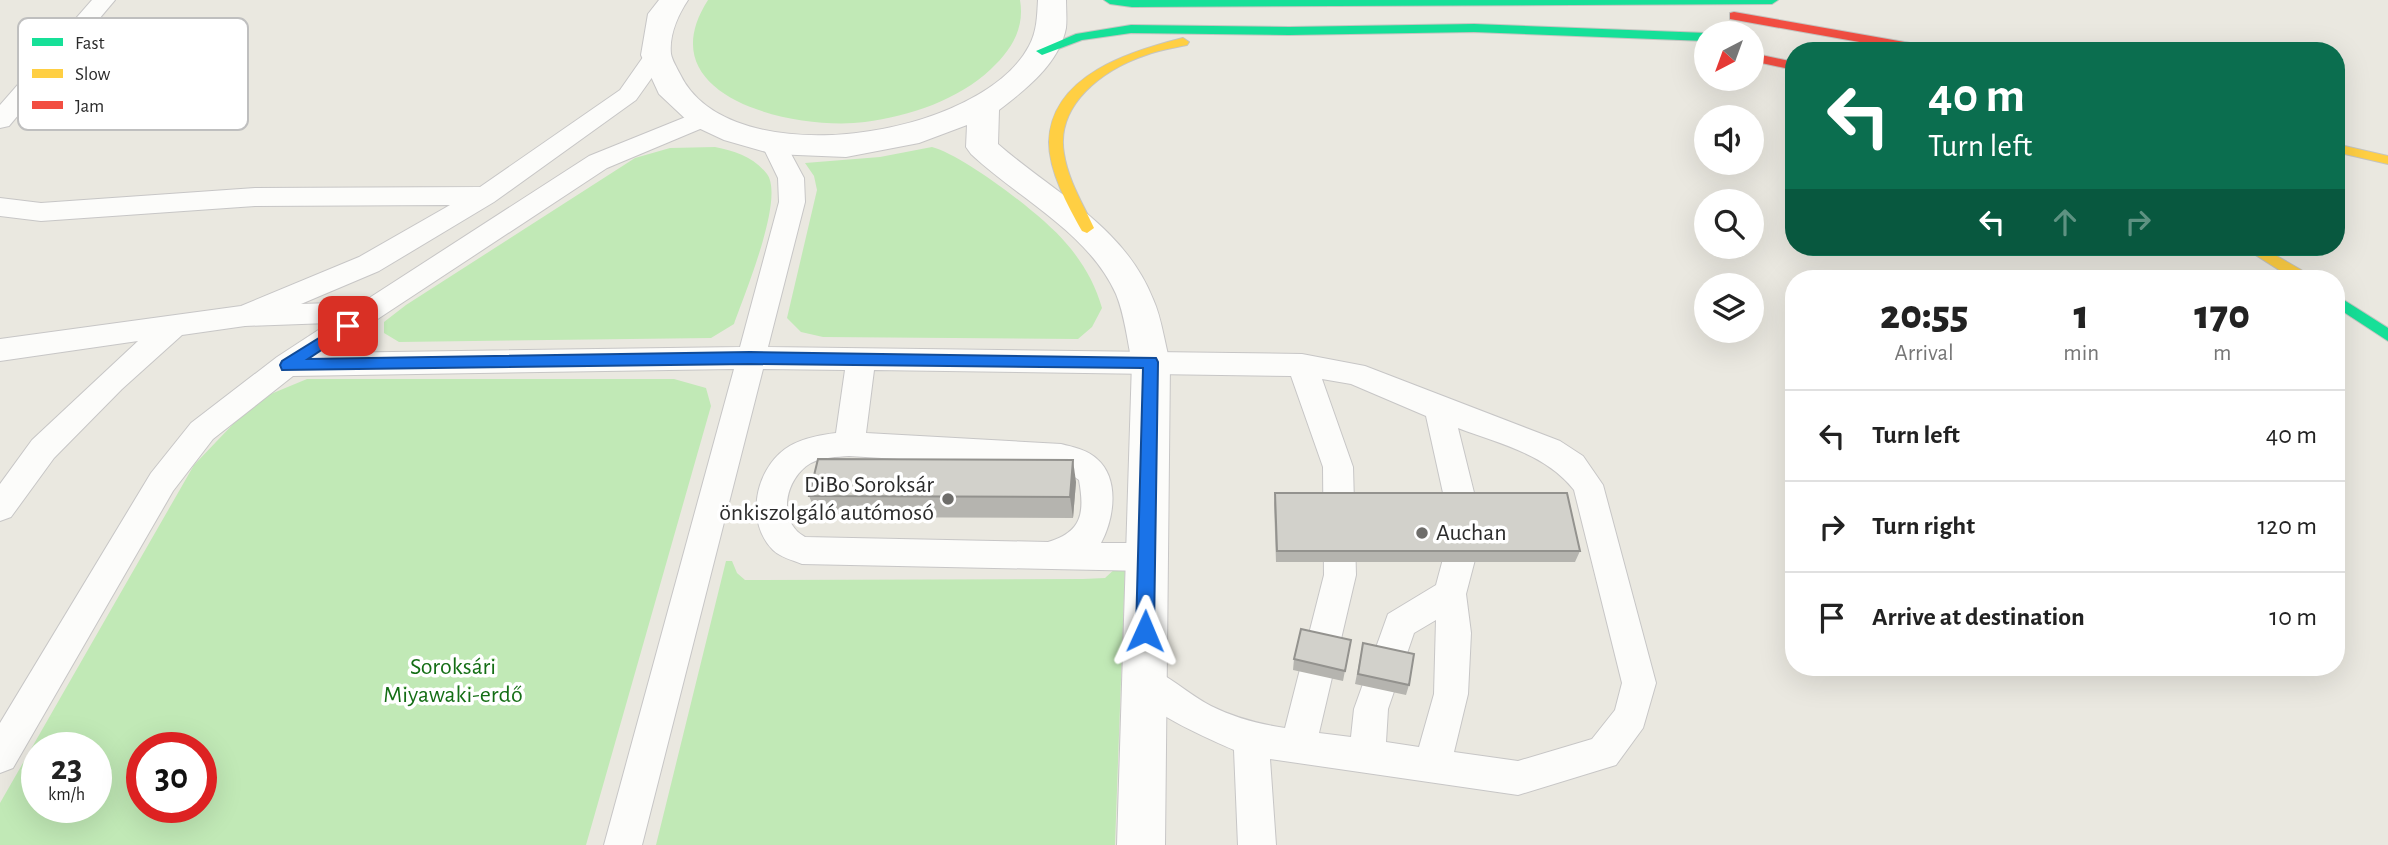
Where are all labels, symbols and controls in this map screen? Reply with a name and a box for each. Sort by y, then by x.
legend [18,18,248,130]
north arrow [1694,21,1764,91]
map controls [1694,21,1764,343]
text: Fast [75,34,105,53]
text: Slow [75,65,111,84]
icon: left [1813,70,1904,161]
text: 40 m [1928,72,2025,121]
text: Jam [75,97,104,116]
button: sound [1694,105,1764,175]
text: Turn left [1928,130,2032,162]
button: search [1694,189,1764,259]
icon: left [1973,203,2011,241]
icon: ahead [2046,203,2084,241]
icon: right [2119,203,2157,241]
button: layers [1694,273,1764,343]
text: 20:55 [1880,294,1968,336]
text: 1 [2074,294,2089,336]
text: 170 [2194,294,2250,336]
pin [318,296,378,356]
icon: arrive [329,307,367,345]
text: Arrival [1895,342,1954,365]
text: min [2063,342,2099,365]
text: m [2213,342,2231,365]
icon: left [1813,417,1851,455]
text: Turn left [1872,422,1960,448]
text: 40 m [2266,422,2317,448]
place label: DiBo Soroksár önkiszolgáló autómosó [719,473,934,525]
marker: DiBo Soroksár önkiszolgáló autómosó [940,491,956,507]
icon: right [1813,508,1851,546]
text: Turn right [1872,513,1975,539]
text: 120 m [2257,513,2317,539]
place label: Auchan [1436,521,1507,545]
marker: Auchan [1414,525,1430,541]
position arrow [1108,594,1182,668]
icon: arrive [1813,599,1851,637]
text: Arrive at destination [1872,604,2085,630]
text: 10 m [2269,604,2317,630]
park label: Soroksári Miyawaki-erdő [383,655,523,707]
speed limit sign: 30 [126,732,217,823]
text: 23 [51,751,82,786]
text: km/h [48,786,85,804]

